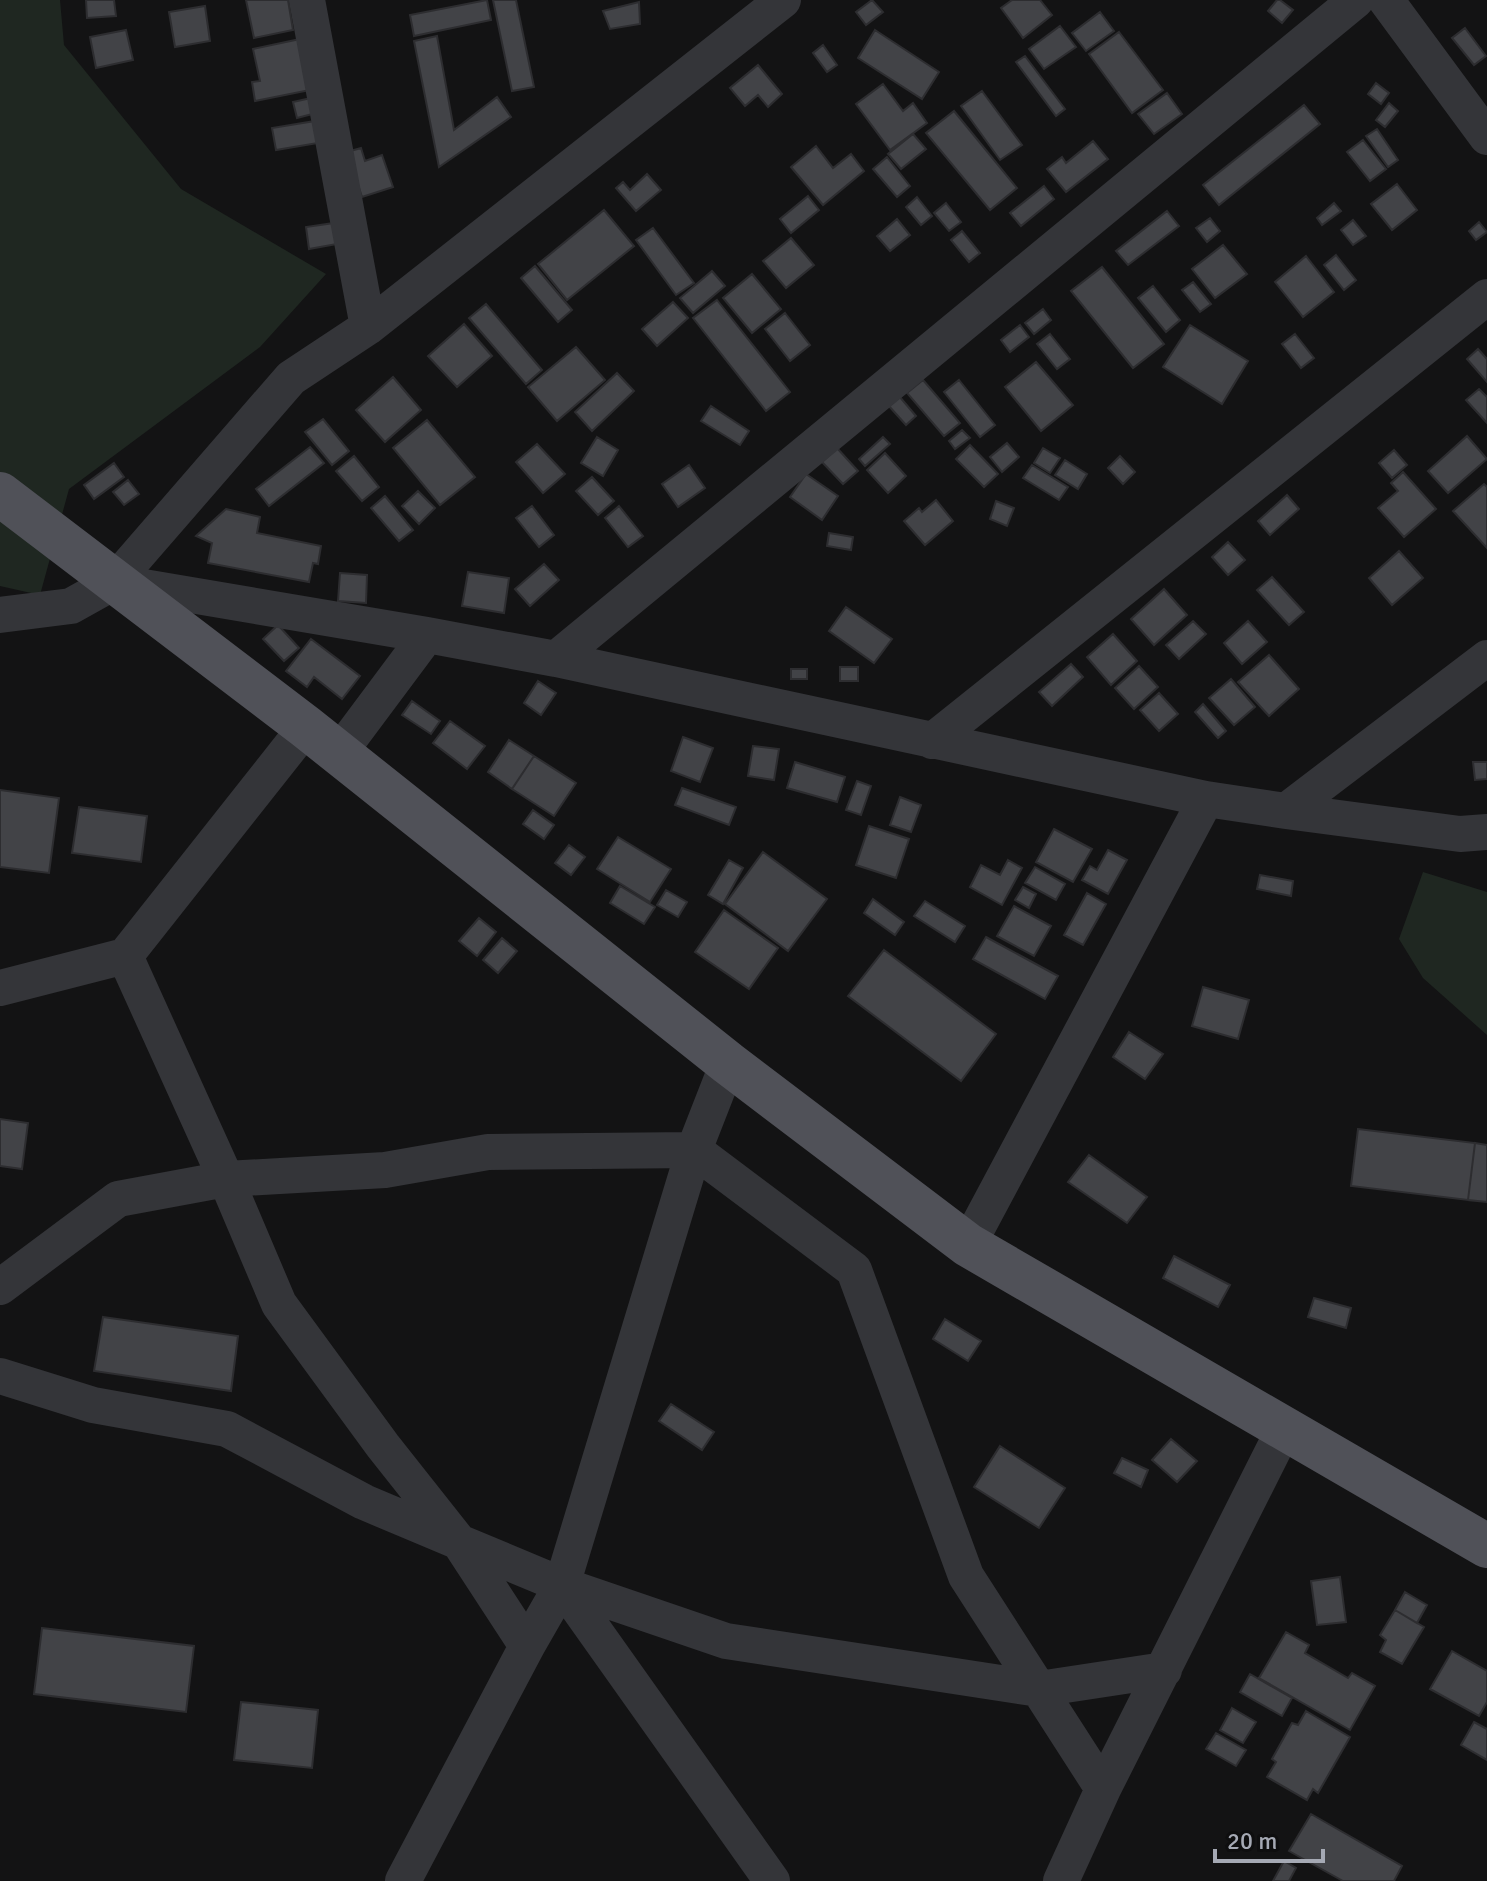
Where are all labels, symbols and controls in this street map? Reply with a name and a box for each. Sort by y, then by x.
scale bar [1215,1813,1323,1863]
text: 20 m [1227,1826,1277,1856]

